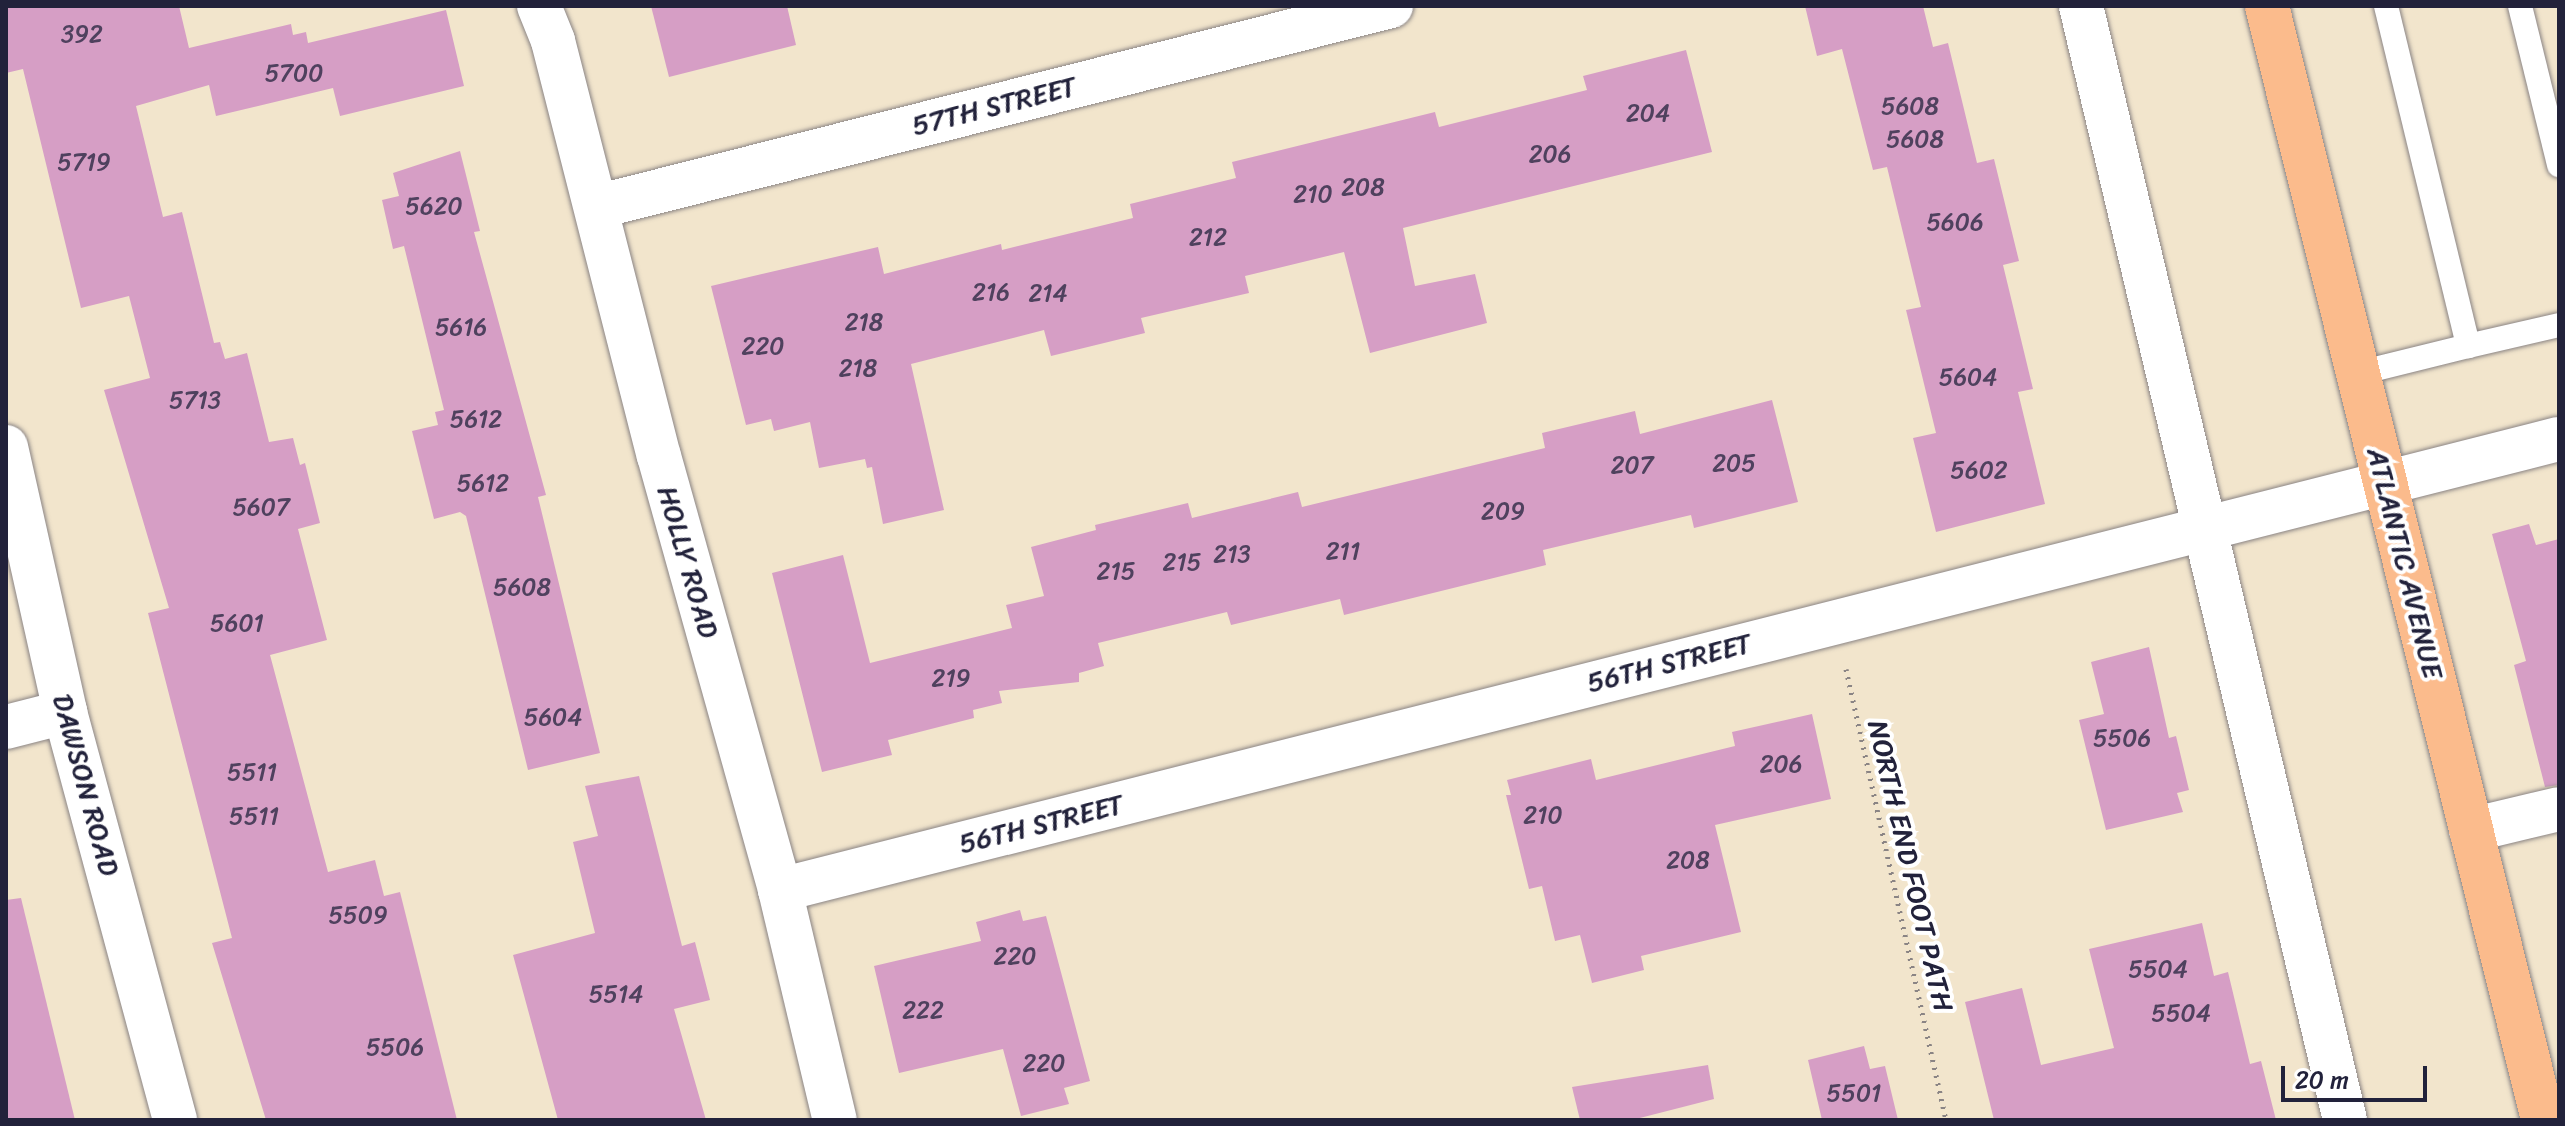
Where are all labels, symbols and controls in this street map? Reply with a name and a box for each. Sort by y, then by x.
house number: 392 [61,21,103,49]
house number: 5700 [265,60,323,88]
street label: 57TH STREET [907,69,1081,143]
house number: 5608 [1881,93,1939,121]
house number: 204 [1626,100,1670,128]
house number: 5608 [1886,126,1944,154]
house number: 206 [1529,141,1571,169]
house number: 5719 [57,149,111,177]
house number: 208 [1341,174,1385,202]
house number: 210 [1293,181,1333,209]
house number: 5620 [405,193,463,221]
house number: 5606 [1926,209,1984,237]
house number: 212 [1189,224,1227,252]
house number: 216 [972,279,1010,307]
house number: 214 [1028,280,1068,308]
house number: 218 [845,309,883,337]
house number: 5616 [435,314,487,342]
house number: 220 [742,333,784,361]
house number: 218 [839,355,877,383]
house number: 5604 [1939,364,1997,392]
house number: 5713 [169,387,221,415]
house number: 5612 [450,406,502,434]
street label: ATLANTIC AVENUE [2360,444,2450,682]
house number: 205 [1712,450,1756,478]
house number: 207 [1611,452,1653,480]
house number: 5602 [1950,457,2008,485]
house number: 5612 [457,470,509,498]
street label: HOLLY ROAD [650,482,726,642]
house number: 5607 [232,494,290,522]
house number: 209 [1481,498,1525,526]
house number: 211 [1326,538,1360,566]
house number: 213 [1213,541,1251,569]
house number: 215 [1163,549,1201,577]
house number: 215 [1097,558,1135,586]
house number: 5608 [493,574,551,602]
house number: 5601 [210,610,264,638]
street label: 56TH STREET [1582,626,1756,700]
house number: 219 [932,665,970,693]
street label: DAWSON ROAD [46,690,126,880]
house number: 5604 [524,704,582,732]
street label: NORTH END FOOT PATH [1860,718,1960,1014]
house number: 5506 [2093,725,2151,753]
house number: 206 [1760,751,1802,779]
house number: 5511 [227,759,277,787]
street label: 56TH STREET [954,787,1128,861]
house number: 210 [1523,802,1563,830]
house number: 5511 [229,803,279,831]
house number: 208 [1666,847,1710,875]
house number: 5509 [328,902,388,930]
house number: 220 [994,943,1036,971]
house number: 5504 [2128,956,2188,984]
house number: 5514 [589,981,643,1009]
house number: 222 [902,997,944,1025]
house number: 5504 [2151,1000,2211,1028]
house number: 5506 [366,1034,424,1062]
house number: 220 [1023,1050,1065,1078]
scale bar [2285,1050,2431,1100]
text: 20 m [2295,1059,2349,1101]
house number: 5501 [1827,1080,1881,1108]

